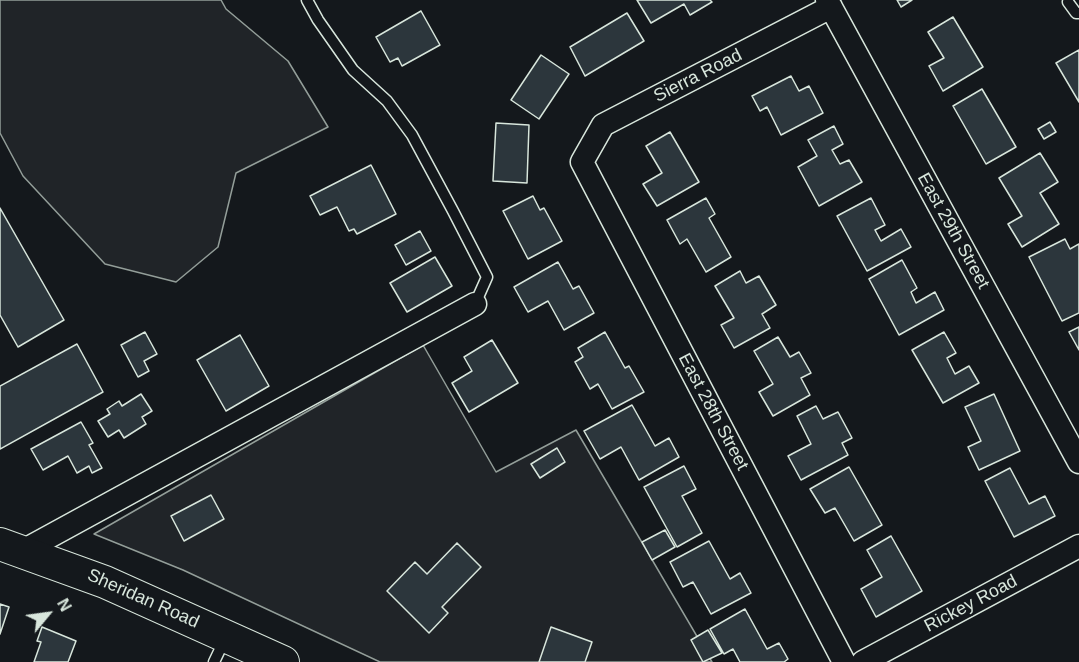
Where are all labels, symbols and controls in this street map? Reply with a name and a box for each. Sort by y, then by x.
street label: Sierra Road [650,45,746,107]
street label: East 29th Street [912,169,994,293]
street label: East 28th Street [673,350,753,474]
street label: Sheridan Road [84,565,202,633]
street label: Rickey Road [921,571,1021,637]
north arrow [18,584,78,644]
text: N [54,596,74,614]

